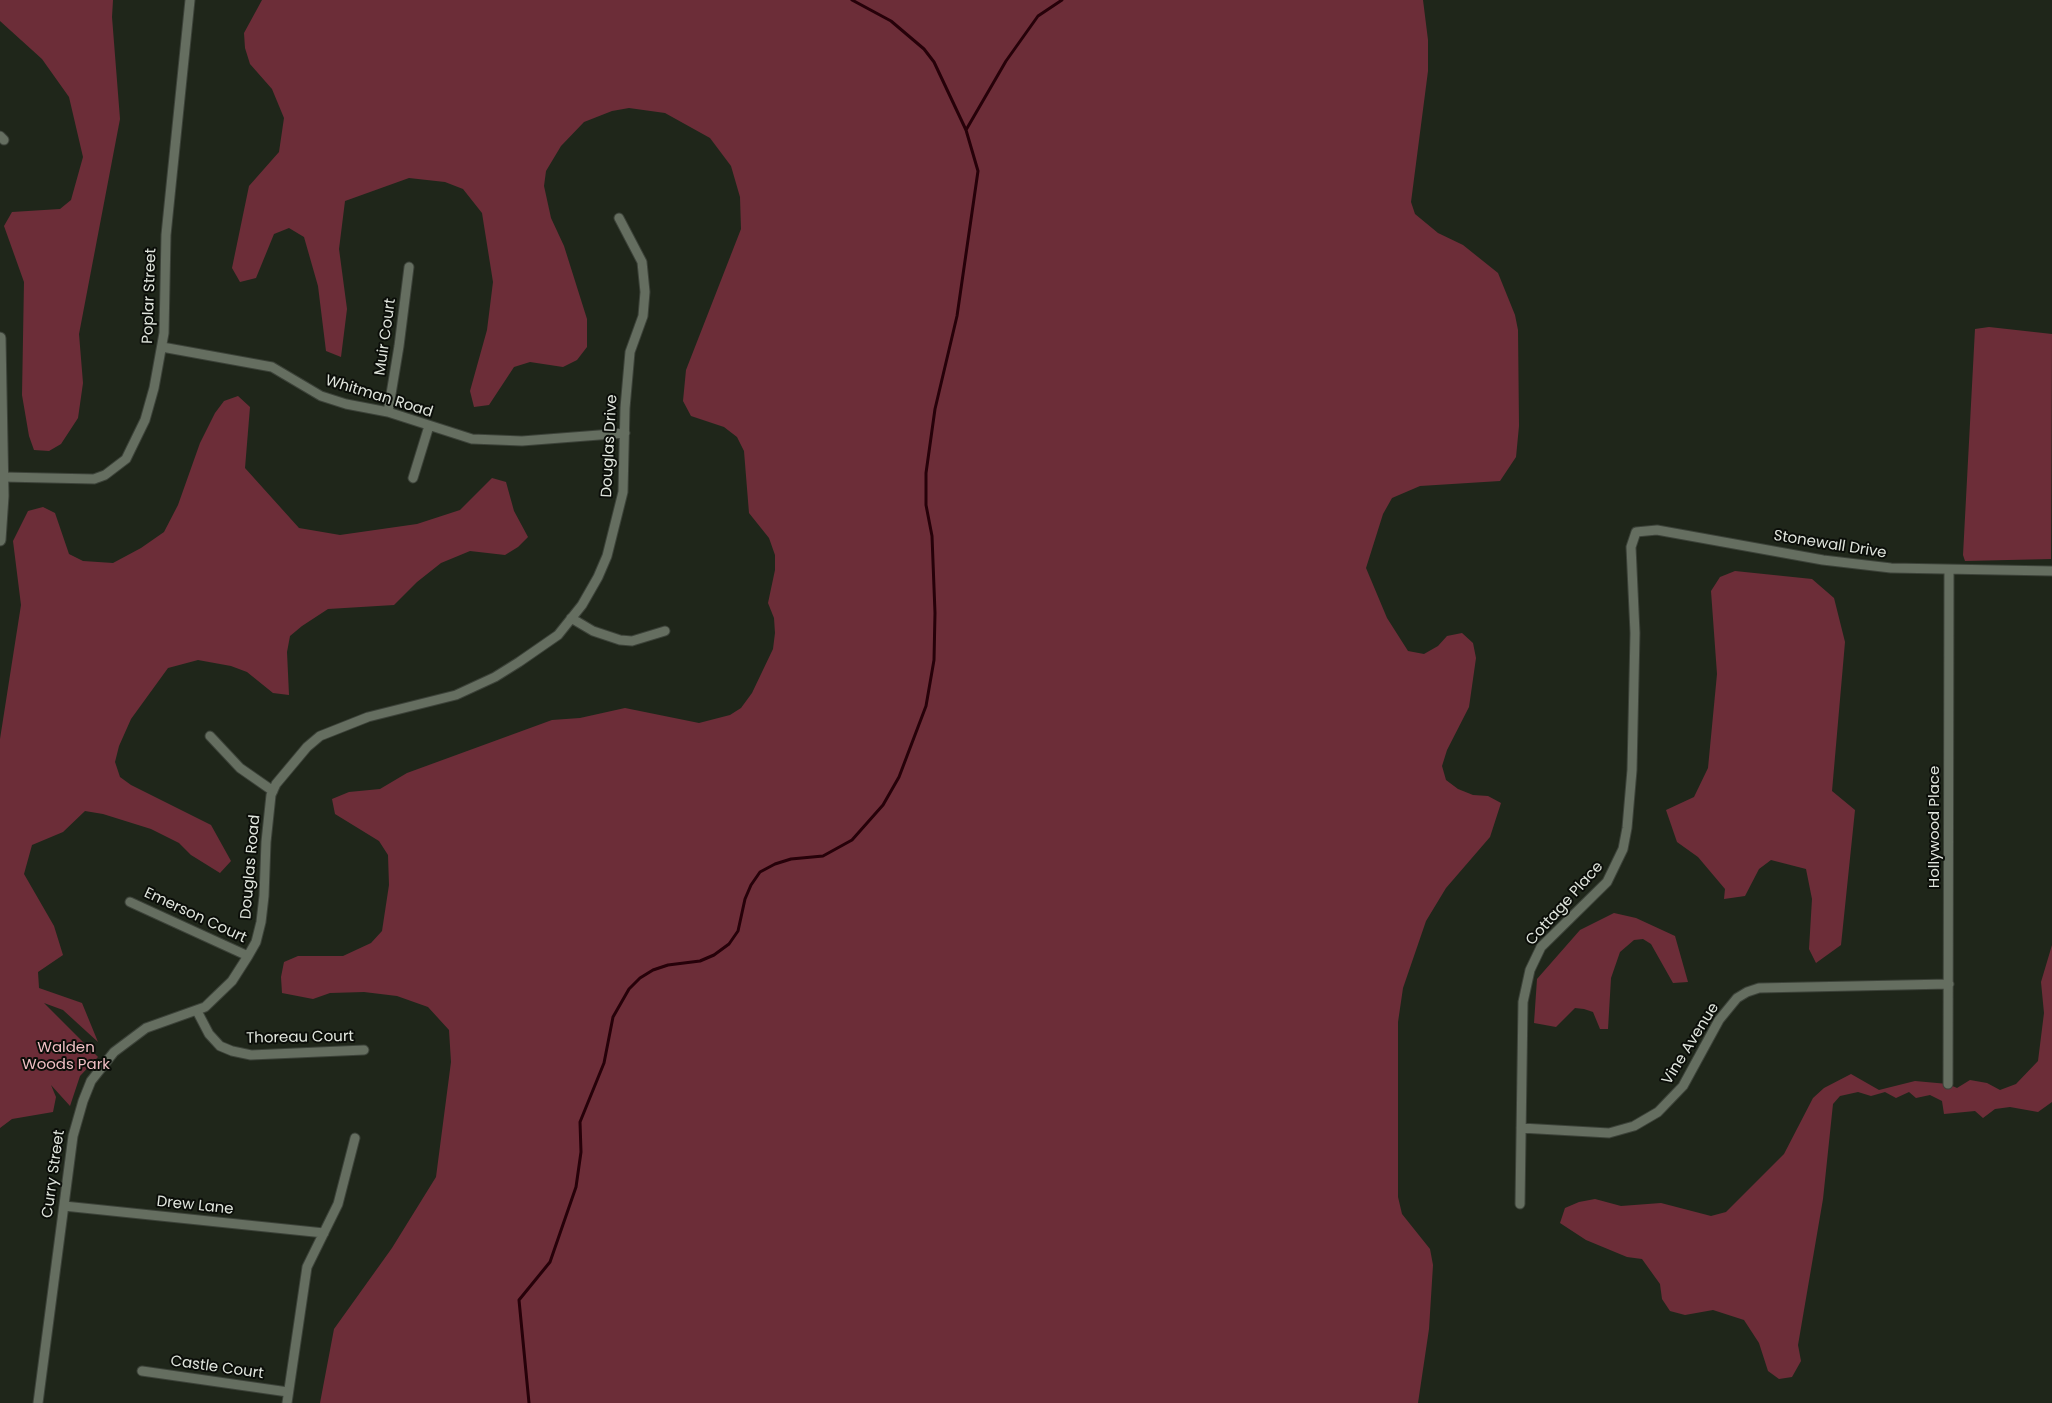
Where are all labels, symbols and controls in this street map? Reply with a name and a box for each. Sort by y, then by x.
street label: Poplar Street [139,248,161,344]
street label: Muir Court [372,297,400,377]
street label: Whitman Road [323,372,435,422]
street label: Douglas Drive [598,394,622,498]
street label: Stonewall Drive [1772,527,1888,563]
street label: Hollywood Place [1926,766,1944,888]
street label: Douglas Road [237,814,265,920]
street label: Cottage Place [1523,858,1607,950]
street label: Emerson Court [141,884,249,948]
street label: Vine Avenue [1659,1000,1723,1088]
street label: Thoreau Court [246,1028,354,1048]
park label: Walden Woods Park [22,1039,110,1074]
street label: Curry Street [39,1129,69,1219]
street label: Drew Lane [156,1193,234,1219]
street label: Castle Court [169,1353,265,1383]

